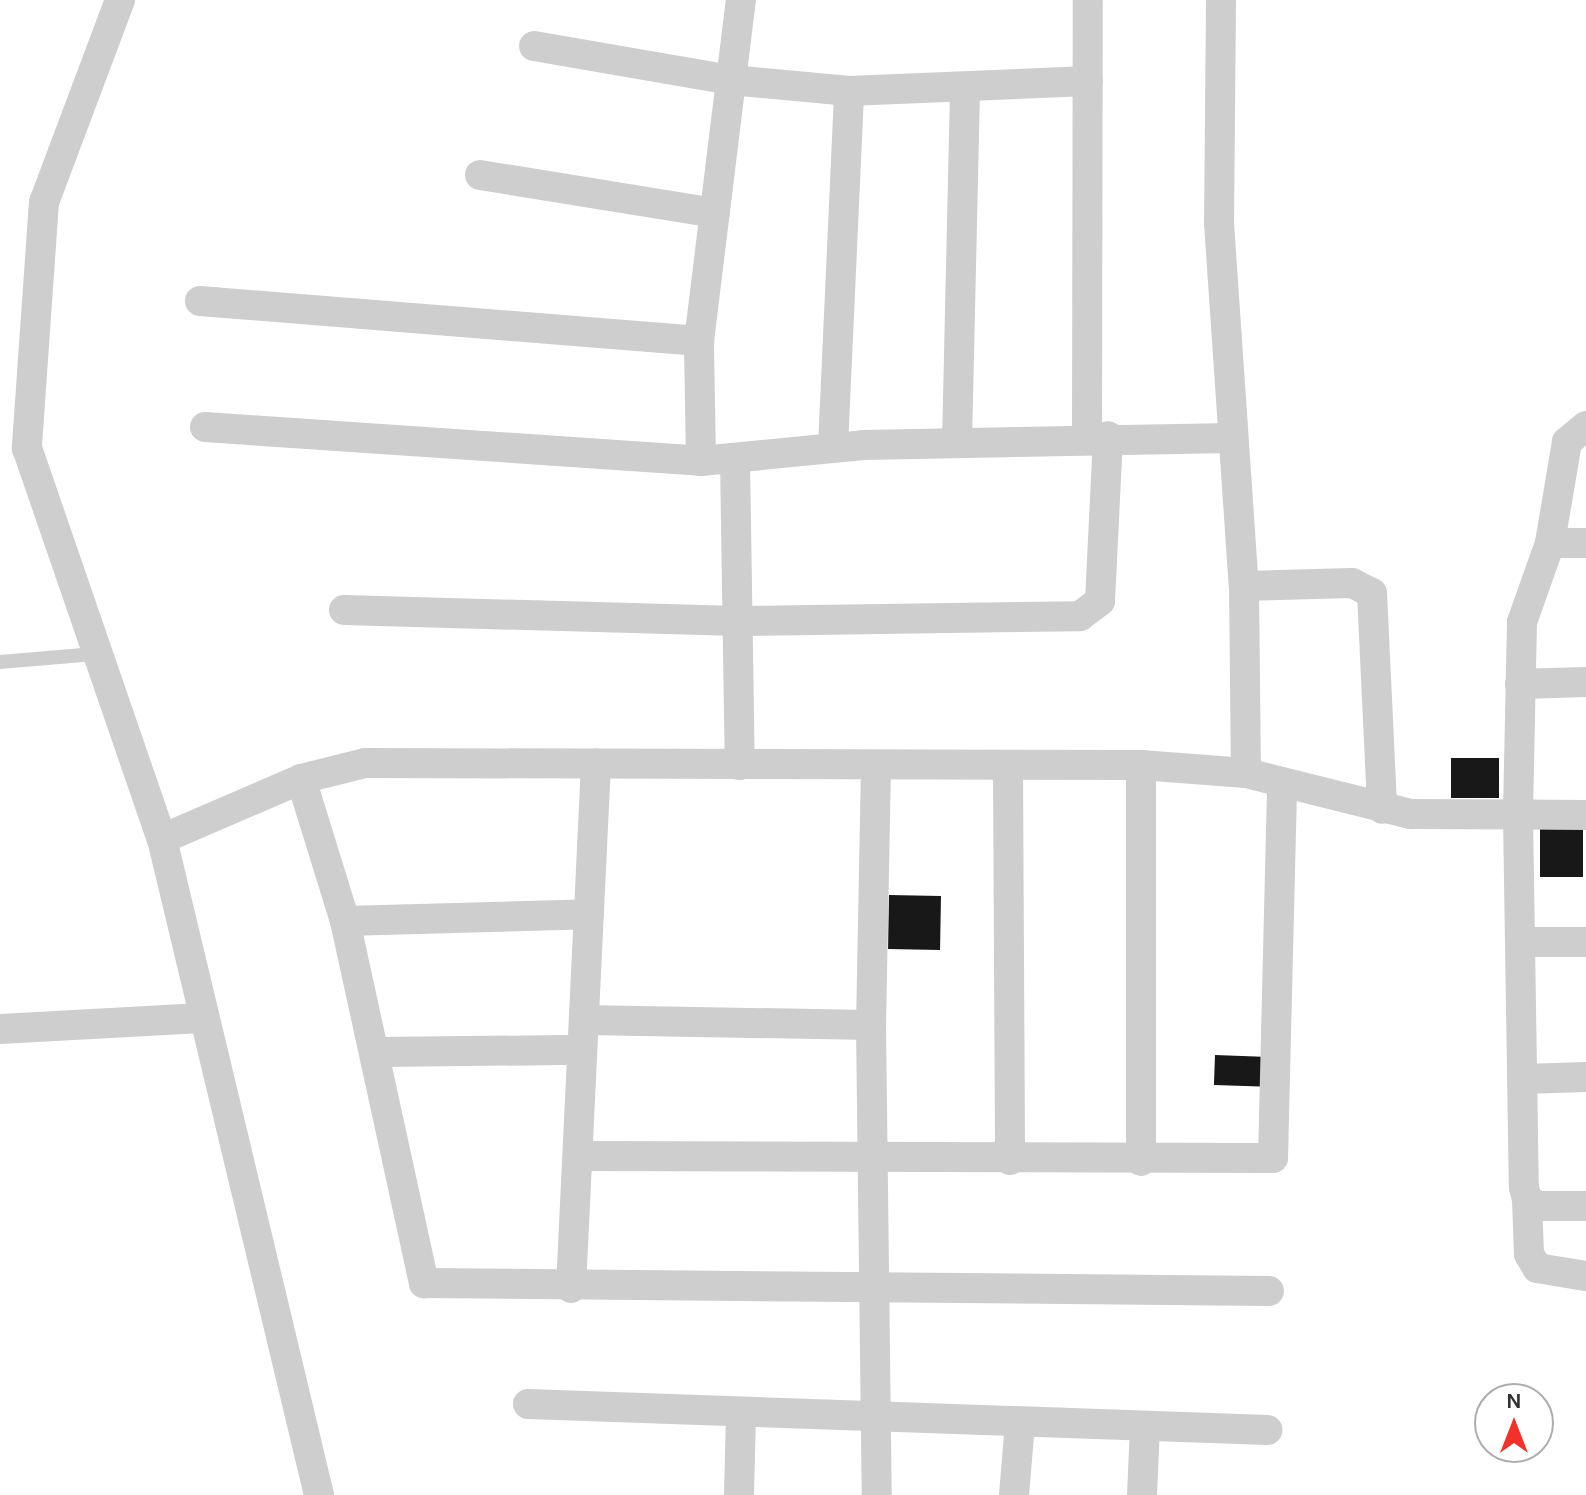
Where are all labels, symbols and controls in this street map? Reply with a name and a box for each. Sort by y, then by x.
north arrow [1474,1383,1554,1463]
text: N [1506,1388,1522,1414]

